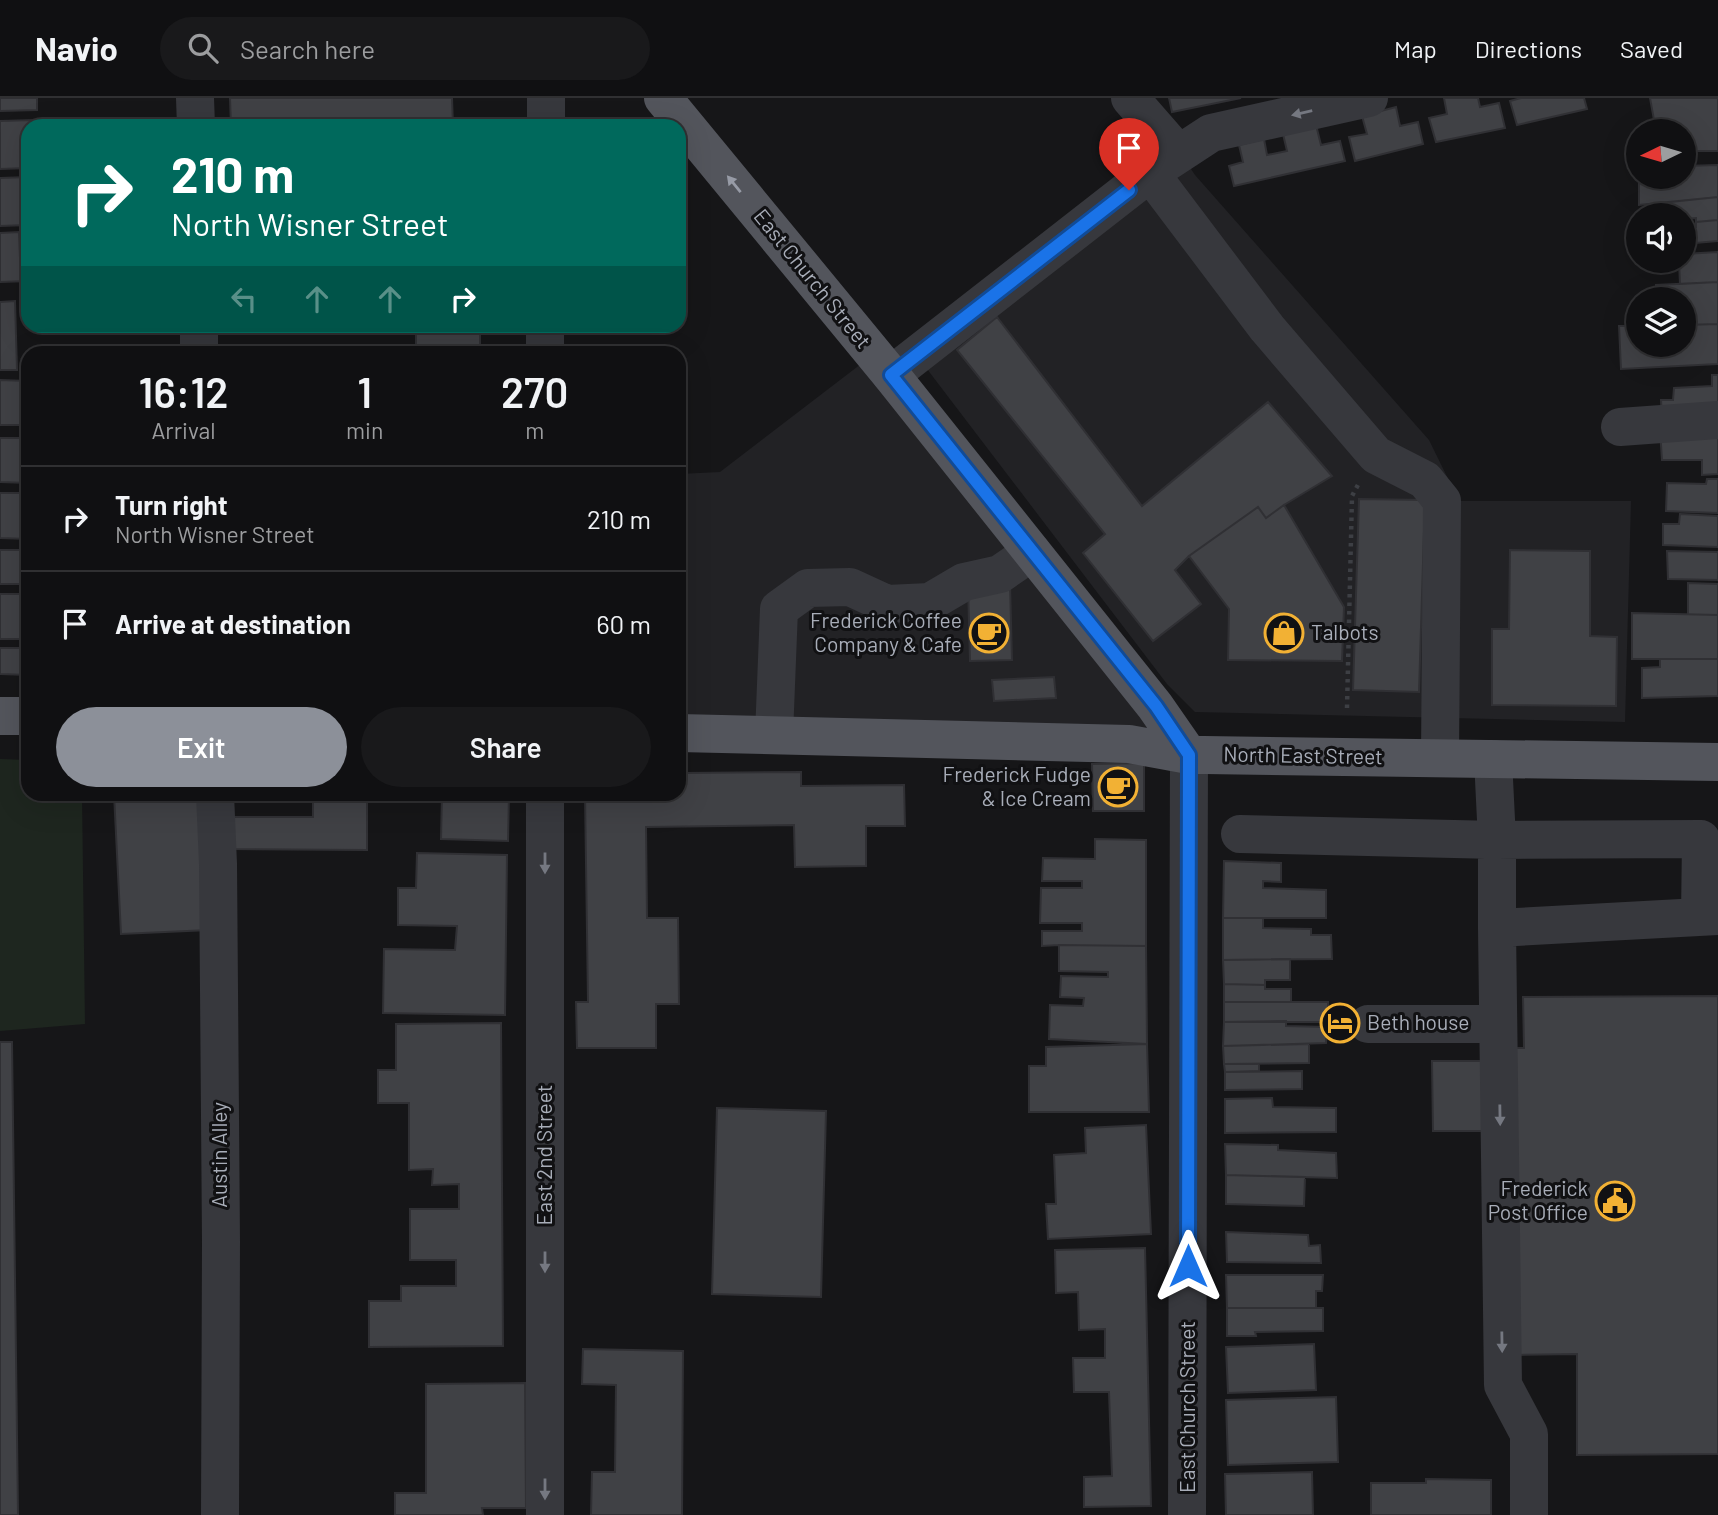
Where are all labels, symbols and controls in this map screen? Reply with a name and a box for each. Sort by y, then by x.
search box [160,17,650,80]
text: Navio [35,28,118,68]
icon: search [184,29,222,67]
text: Search here [240,33,375,64]
text: Map [1394,34,1437,63]
text: Directions [1475,34,1582,63]
text: Saved [1620,34,1683,63]
one-way arrow [1291,107,1313,118]
pin [1099,118,1159,190]
north arrow [1626,119,1696,189]
map controls [1626,119,1696,357]
icon: arrive [1110,129,1148,167]
text: 210 m [171,144,294,203]
icon: right [56,147,147,238]
one-way arrow [727,176,742,193]
street label: East Church Street [749,203,877,353]
button: sound [1626,203,1696,273]
text: North Wisner Street [171,204,449,242]
icon: left [225,280,263,318]
icon: ahead [298,280,336,318]
icon: ahead [371,280,409,318]
icon: right [444,280,482,318]
button: layers [1626,287,1696,357]
text: 16:12 [139,366,229,416]
text: 1 [357,366,372,416]
text: 270 [501,366,568,416]
text: Arrival [151,416,216,444]
text: min [346,416,383,444]
text: m [525,416,544,444]
text: Turn right [115,489,228,520]
icon: right [56,500,94,538]
text: 210 m [587,503,651,534]
text: North Wisner Street [115,520,315,548]
icon: arrive [56,605,94,643]
place label: Frederick Coffee Company & Cafe [810,607,962,656]
text: Arrive at destination [115,608,351,639]
text: 60 m [596,608,651,639]
cafe icon: Frederick Coffee Company & Cafe [968,612,1010,654]
shop icon: Talbots [1263,612,1305,654]
place label: Talbots [1311,619,1379,644]
button: Exit [56,707,347,787]
button: Share [361,707,651,787]
street label: North East Street [1223,741,1383,768]
place label: Frederick Fudge & Ice Cream [943,761,1091,810]
cafe icon: Frederick Fudge & Ice Cream [1097,766,1139,808]
one-way arrow [539,852,551,874]
hotel icon: Beth house [1319,1002,1361,1044]
place label: Beth house [1367,1009,1470,1034]
street label: East 2nd Street [531,1085,556,1225]
street label: Austin Alley [206,1102,231,1208]
one-way arrow [1494,1104,1505,1126]
place label: Frederick Post Office [1488,1175,1588,1224]
public building icon: Frederick Post Office [1594,1180,1636,1222]
position arrow [1151,1229,1225,1303]
one-way arrow [539,1251,551,1273]
street label: East Church Street [1174,1321,1199,1493]
one-way arrow [1496,1332,1508,1354]
one-way arrow [539,1478,551,1500]

